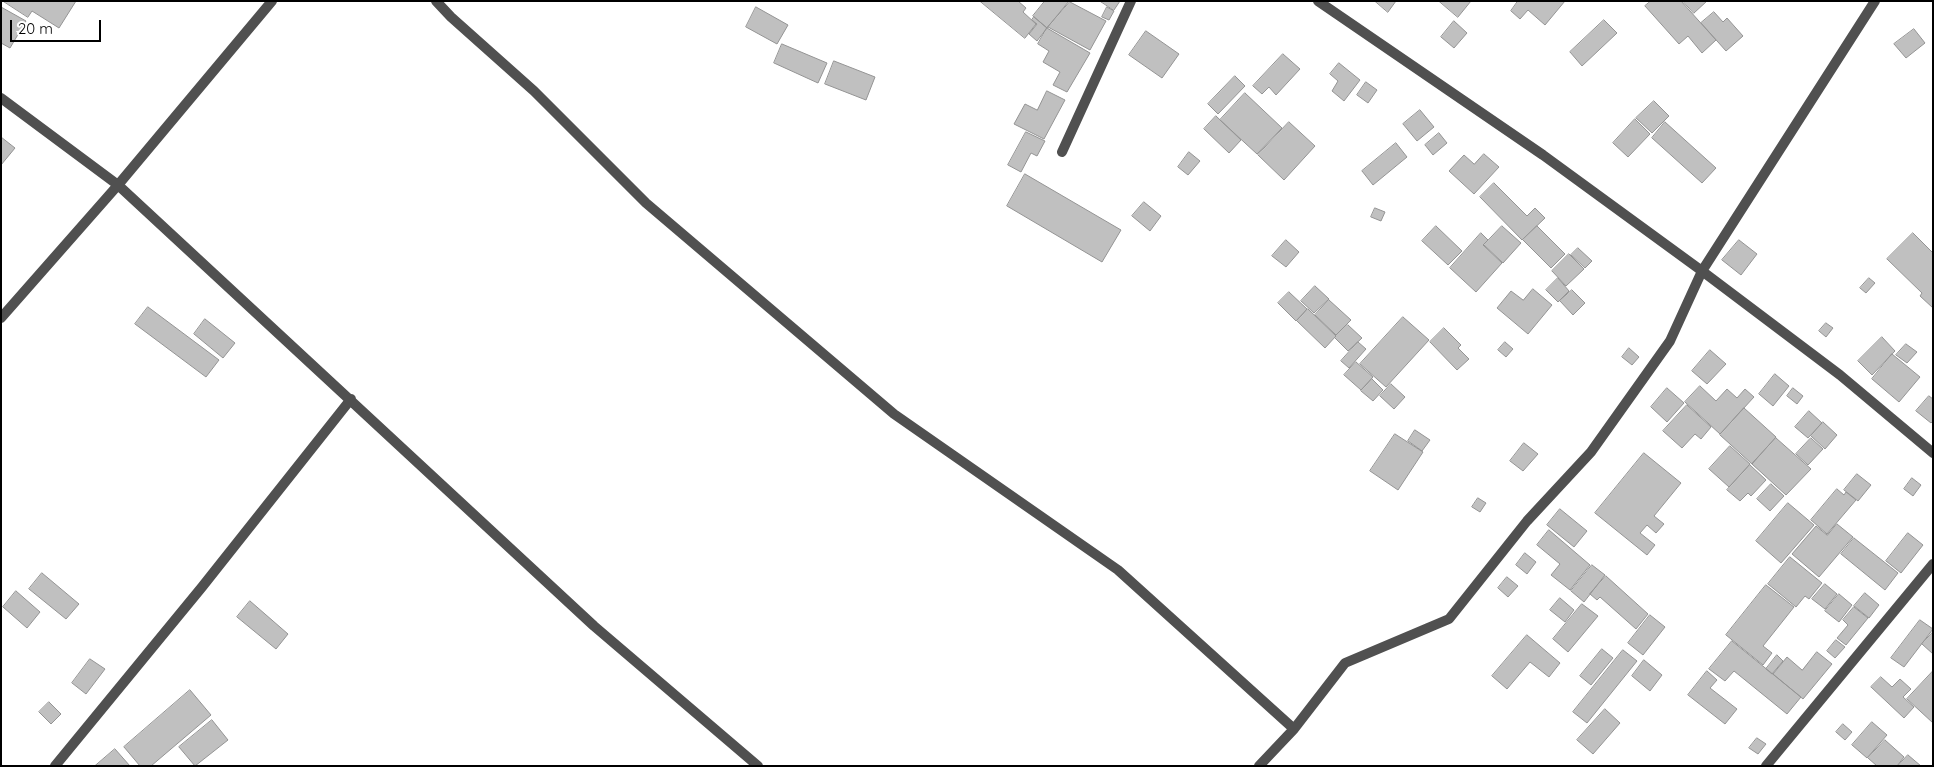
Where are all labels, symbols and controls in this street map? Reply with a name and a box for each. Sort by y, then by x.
scale bar [12,10,104,42]
text: 20 m [18,19,53,38]

